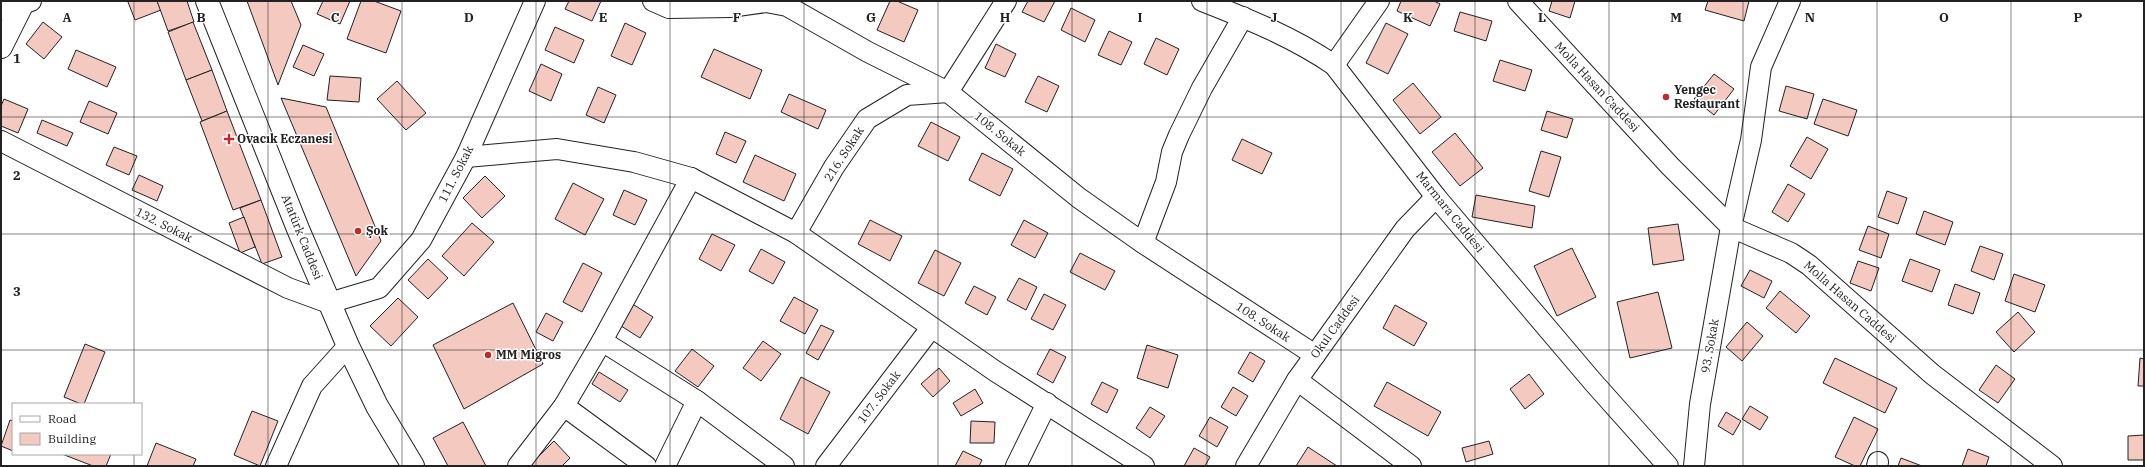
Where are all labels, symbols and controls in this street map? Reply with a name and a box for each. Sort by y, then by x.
text: A [62,9,72,26]
text: B [196,9,206,26]
text: C [331,9,340,26]
text: D [464,9,474,26]
text: E [599,9,607,26]
text: F [733,9,741,26]
text: G [866,9,876,26]
text: H [1000,9,1011,26]
text: I [1138,9,1143,26]
text: J [1271,9,1278,26]
text: K [1403,9,1413,26]
text: L [1538,9,1546,26]
text: M [1670,9,1682,26]
text: N [1805,9,1815,26]
text: O [1939,9,1949,26]
text: P [2074,9,2083,26]
street label: Molla Hasan Caddesi [1552,39,1643,135]
text: 1 [13,50,21,67]
place label: Yengec Restaurant [1674,82,1740,111]
marker: Yengec Restaurant [1661,92,1671,102]
street label: 108. Sokak [972,108,1029,159]
street label: 216. Sokak [820,124,867,184]
place label: Ovacık Eczanesi [237,131,332,146]
marker: Ovacık Eczanesi [224,134,234,144]
street label: 111. Sokak [435,143,476,205]
text: 2 [13,167,21,184]
street label: Marmara Caddesi [1413,168,1488,255]
street label: Atatürk Caddesi [279,192,326,282]
street label: 132. Sokak [133,204,195,245]
place label: Şok [366,223,389,238]
marker: Şok [353,226,363,236]
street label: Molla Hasan Caddesi [1801,257,1900,346]
text: 3 [13,283,21,300]
street label: Okul Caddesi [1307,292,1363,361]
street label: 108. Sokak [1233,298,1293,345]
street label: 93. Sokak [1697,318,1722,374]
place label: MM Migros [496,347,561,362]
marker: MM Migros [483,350,493,360]
street label: 107. Sokak [854,367,903,426]
legend [12,403,142,455]
text: Road [48,411,77,426]
text: Building [48,431,96,446]

